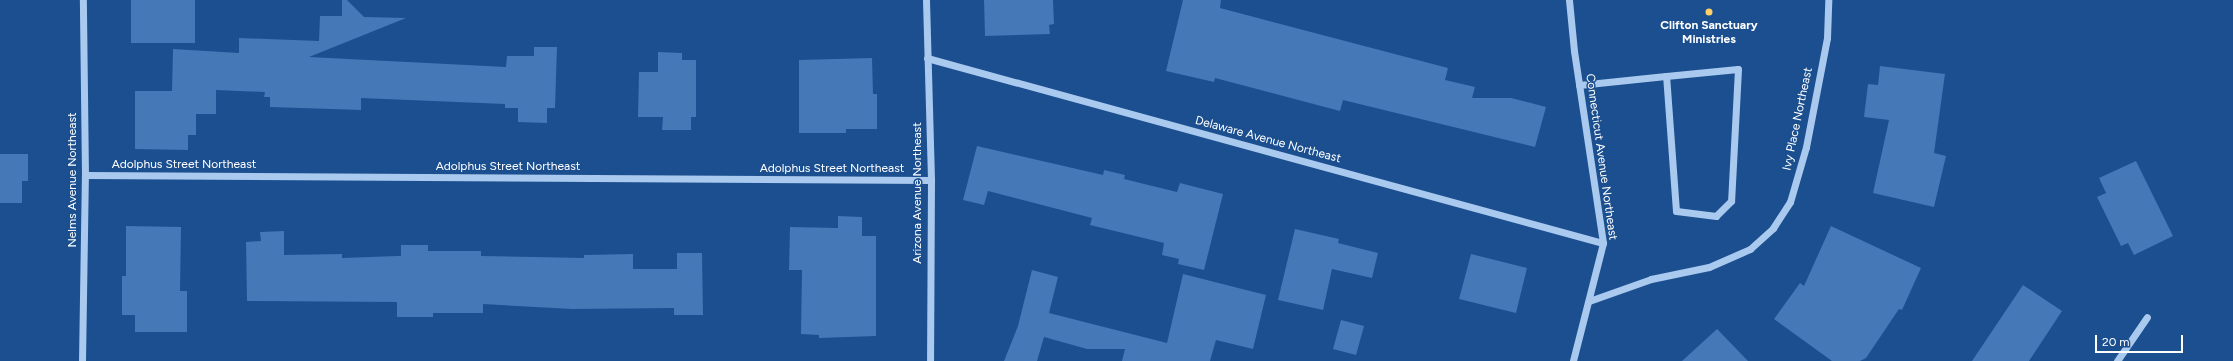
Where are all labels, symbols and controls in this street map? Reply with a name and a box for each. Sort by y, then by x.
marker: Clifton Sanctuary Ministries [1704,7,1714,17]
place label: Clifton Sanctuary Ministries [1660,19,1758,47]
street label: Ivy Place Northeast [1780,66,1816,172]
street label: Connecticut Avenue Northeast [1582,73,1620,241]
street label: Nelms Avenue Northeast [66,112,80,248]
street label: Delaware Avenue Northeast [1194,114,1342,166]
street label: Arizona Avenue Northeast [911,122,925,264]
street label: Adolphus Street Northeast [112,158,256,172]
street label: Adolphus Street Northeast [436,160,580,174]
street label: Adolphus Street Northeast [760,162,904,176]
scale bar [2097,327,2185,353]
text: 20 m [2102,335,2130,349]

